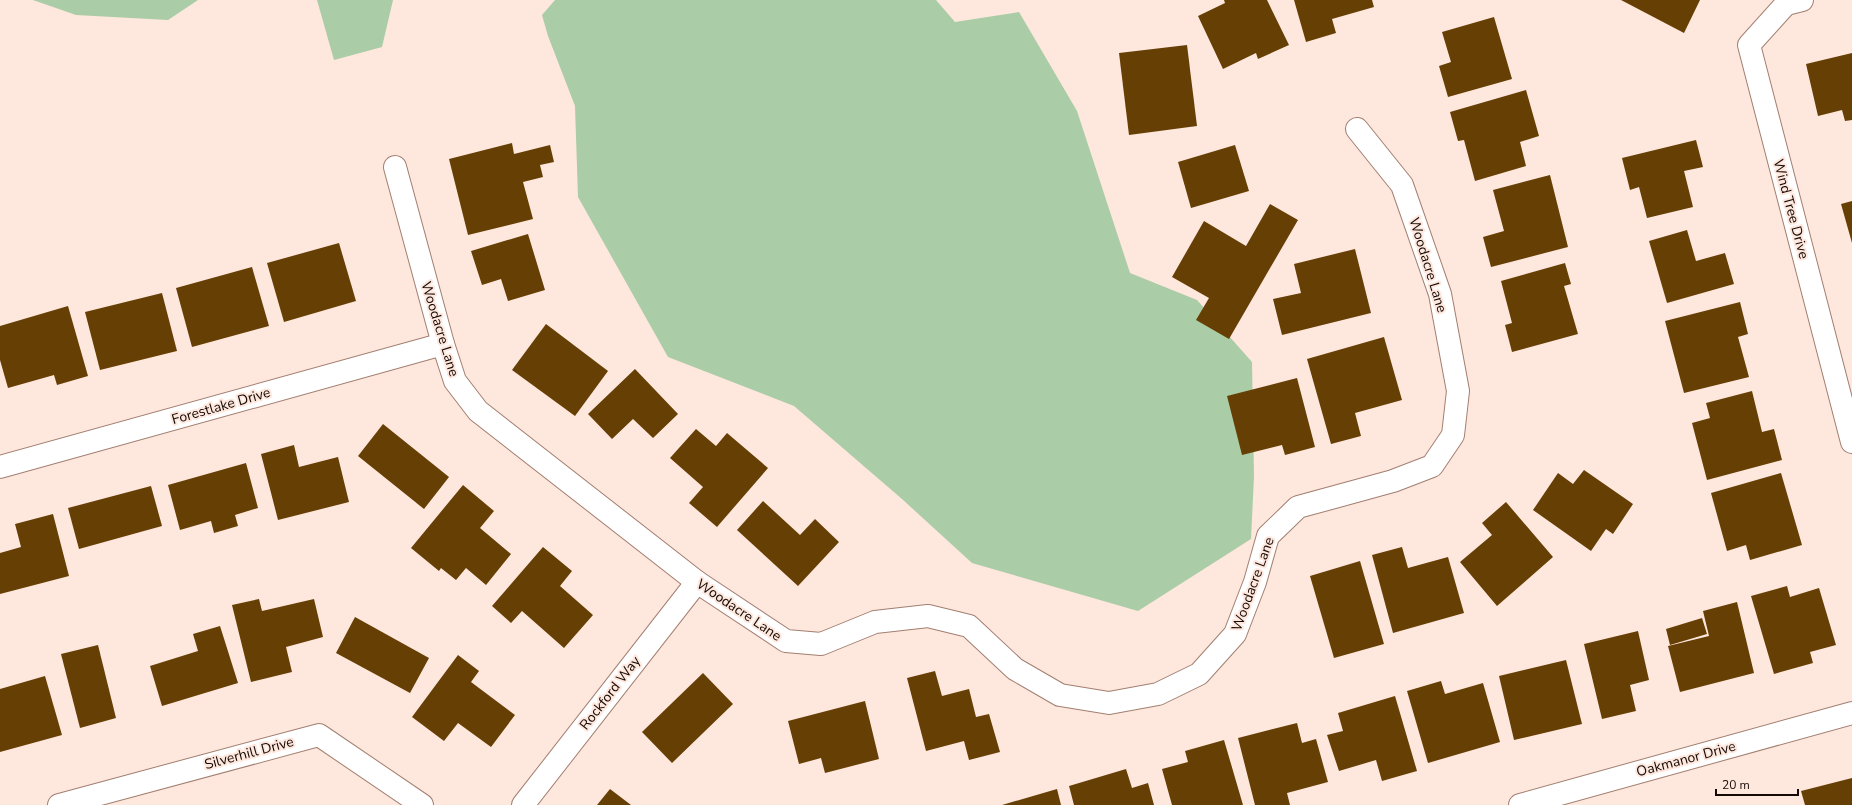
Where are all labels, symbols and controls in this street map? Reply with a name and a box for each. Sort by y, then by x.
street label: Wind Tree Drive [1769,157,1813,261]
street label: Woodacre Lane [1404,215,1452,315]
street label: Woodacre Lane [416,279,464,379]
street label: Forestlake Drive [169,383,273,429]
street label: Woodacre Lane [1227,534,1279,634]
street label: Woodacre Lane [693,575,785,645]
street label: Rockford Way [575,652,645,734]
street label: Silverhill Drive [202,732,296,774]
street label: Oakmanor Drive [1634,737,1738,781]
scale bar [1716,771,1798,797]
text: 20 m [1722,777,1750,793]

